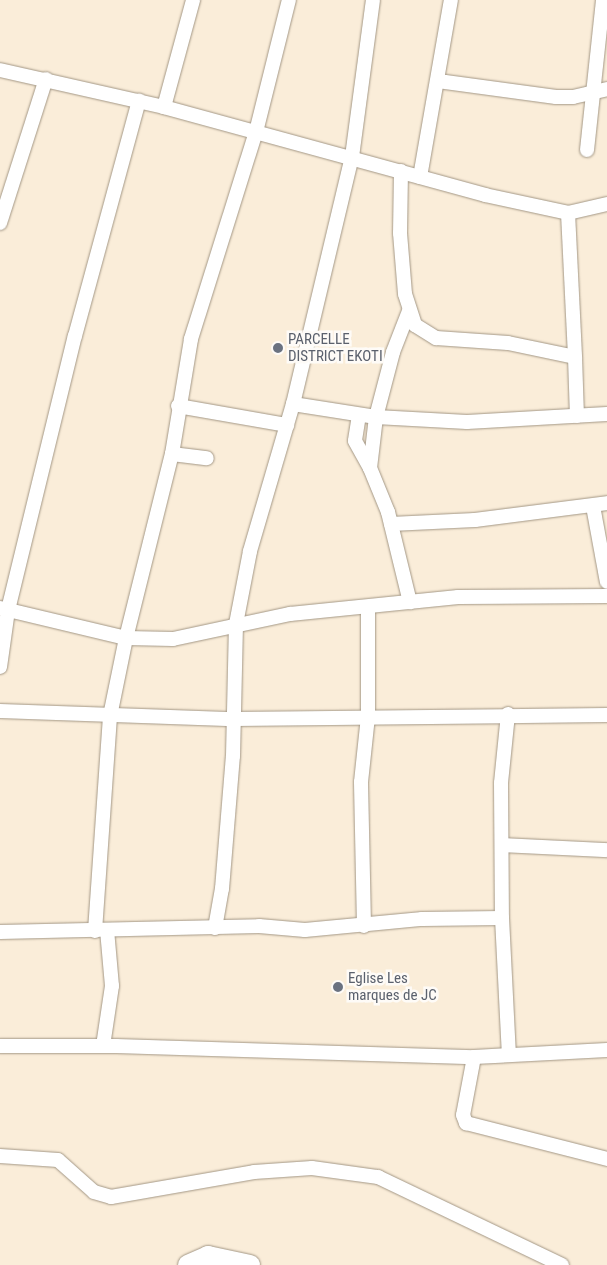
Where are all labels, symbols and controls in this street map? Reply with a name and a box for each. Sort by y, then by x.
place label: PARCELLE DISTRICT EKOTI [288,330,383,365]
marker: PARCELLE DISTRICT EKOTI [272,342,284,354]
place label: Eglise Les marques de JC [348,969,437,1004]
marker: Eglise Les marques de JC [332,981,344,993]

